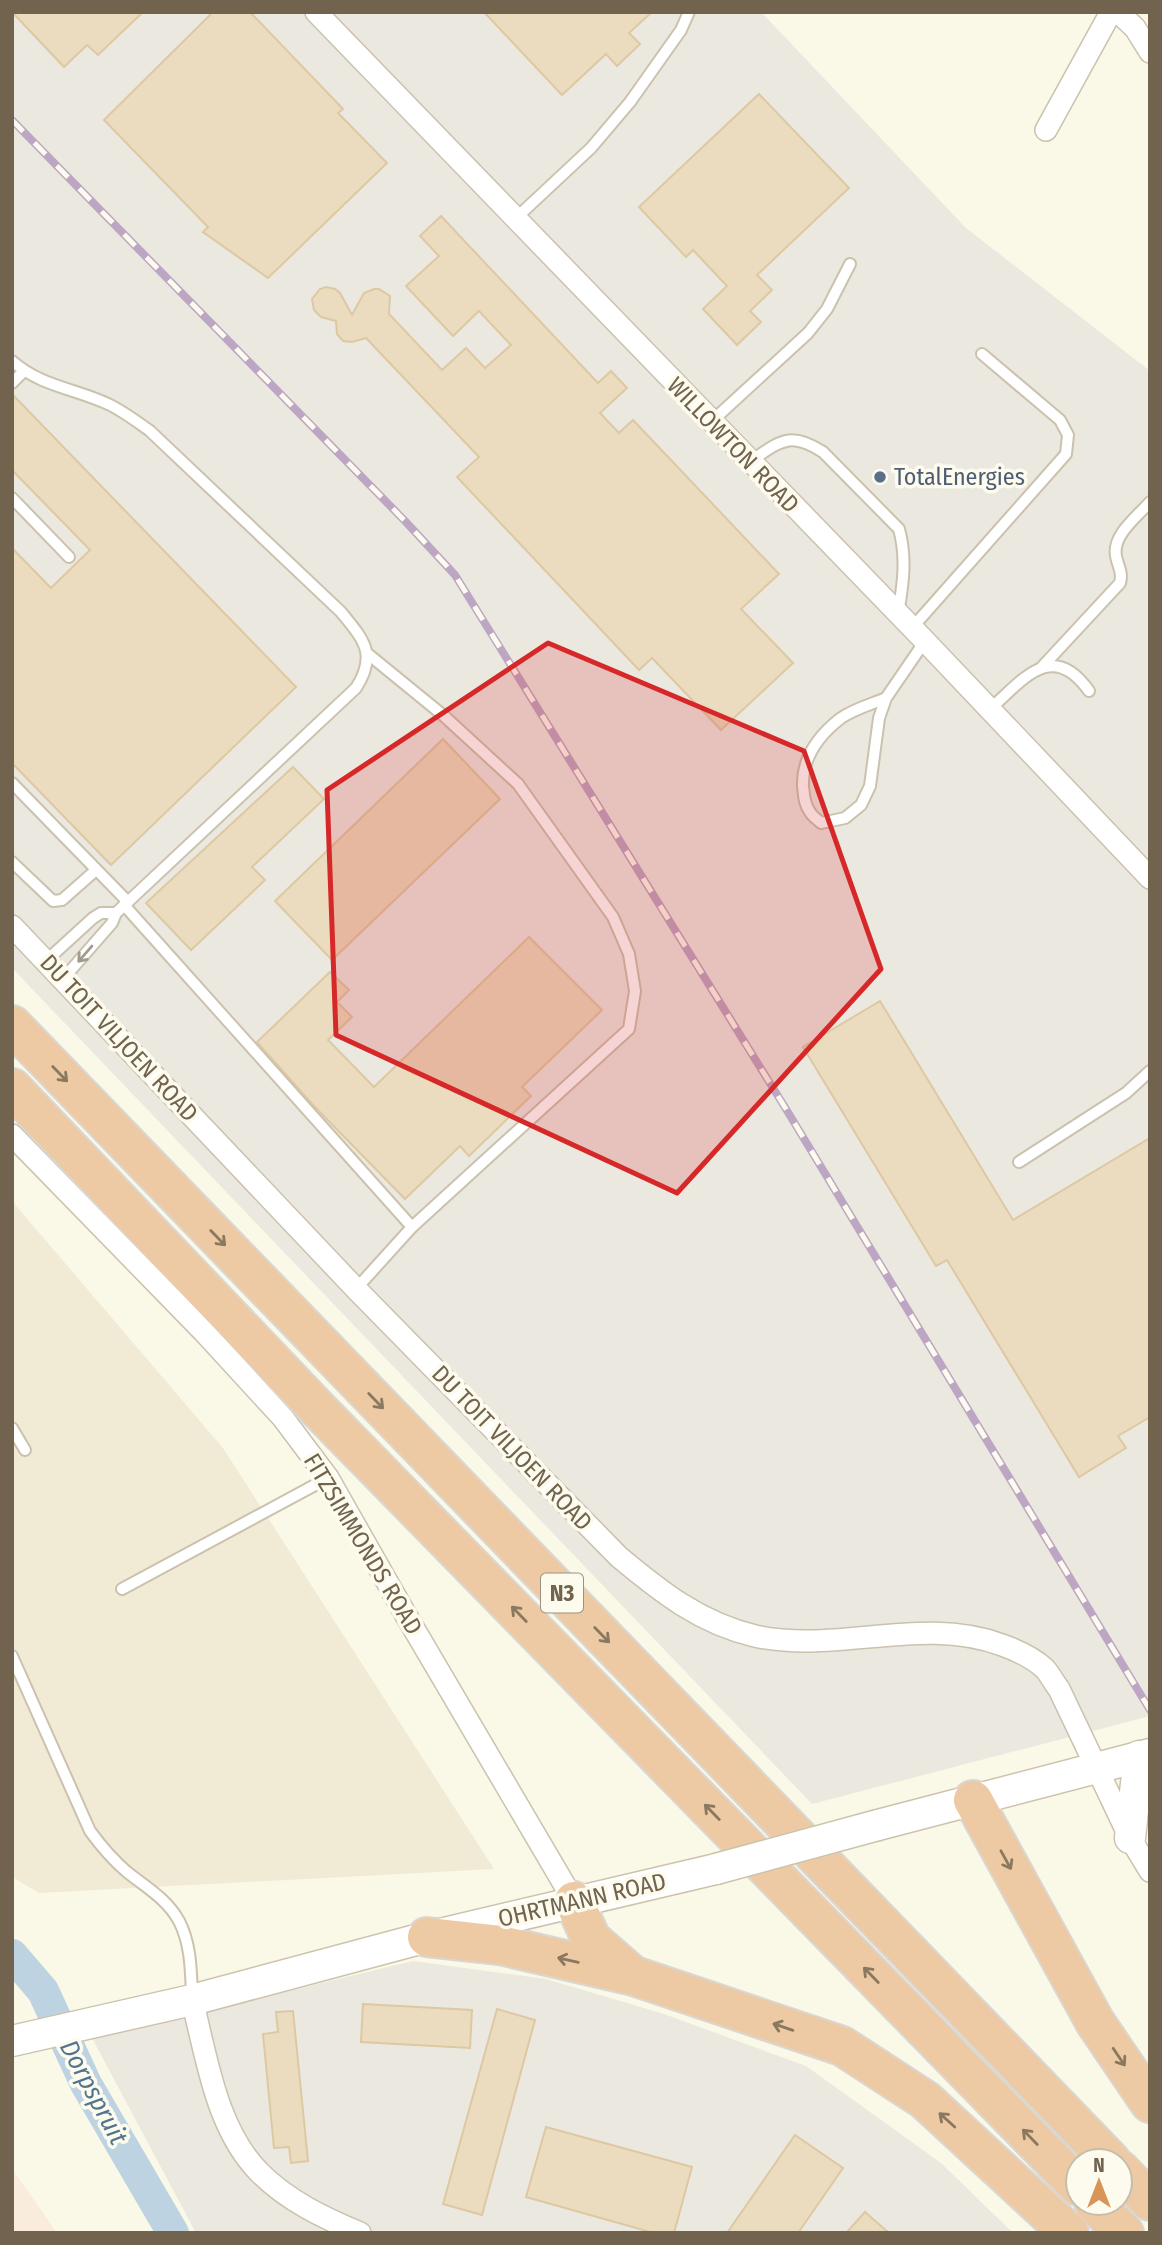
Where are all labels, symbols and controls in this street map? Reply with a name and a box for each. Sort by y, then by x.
street label: WILLOWTON ROAD [661,372,805,518]
place label: TotalEnergies [894,463,1025,491]
marker: TotalEnergies [872,469,888,485]
one-way arrow [77,945,93,963]
street label: DU TOIT VILJOEN ROAD [34,949,204,1127]
one-way arrow [51,1065,68,1082]
one-way arrow [209,1229,226,1246]
street label: DU TOIT VILJOEN ROAD [426,1360,598,1536]
one-way arrow [368,1392,385,1409]
street label: FITZSIMMONDS ROAD [298,1449,428,1639]
road number: N3 [541,1574,583,1612]
one-way arrow [510,1606,527,1623]
one-way arrow [594,1626,611,1643]
one-way arrow [704,1804,721,1821]
one-way arrow [1000,1849,1013,1870]
street label: OHRTMANN ROAD [495,1867,669,1933]
one-way arrow [557,1953,580,1966]
one-way arrow [863,1967,880,1984]
one-way arrow [773,2019,795,2032]
water label: Dorpspruit [53,2035,134,2150]
one-way arrow [1112,2047,1126,2066]
one-way arrow [939,2111,956,2128]
one-way arrow [1022,2129,1039,2146]
north arrow [1064,2147,1134,2217]
text: N [1093,2154,1105,2177]

